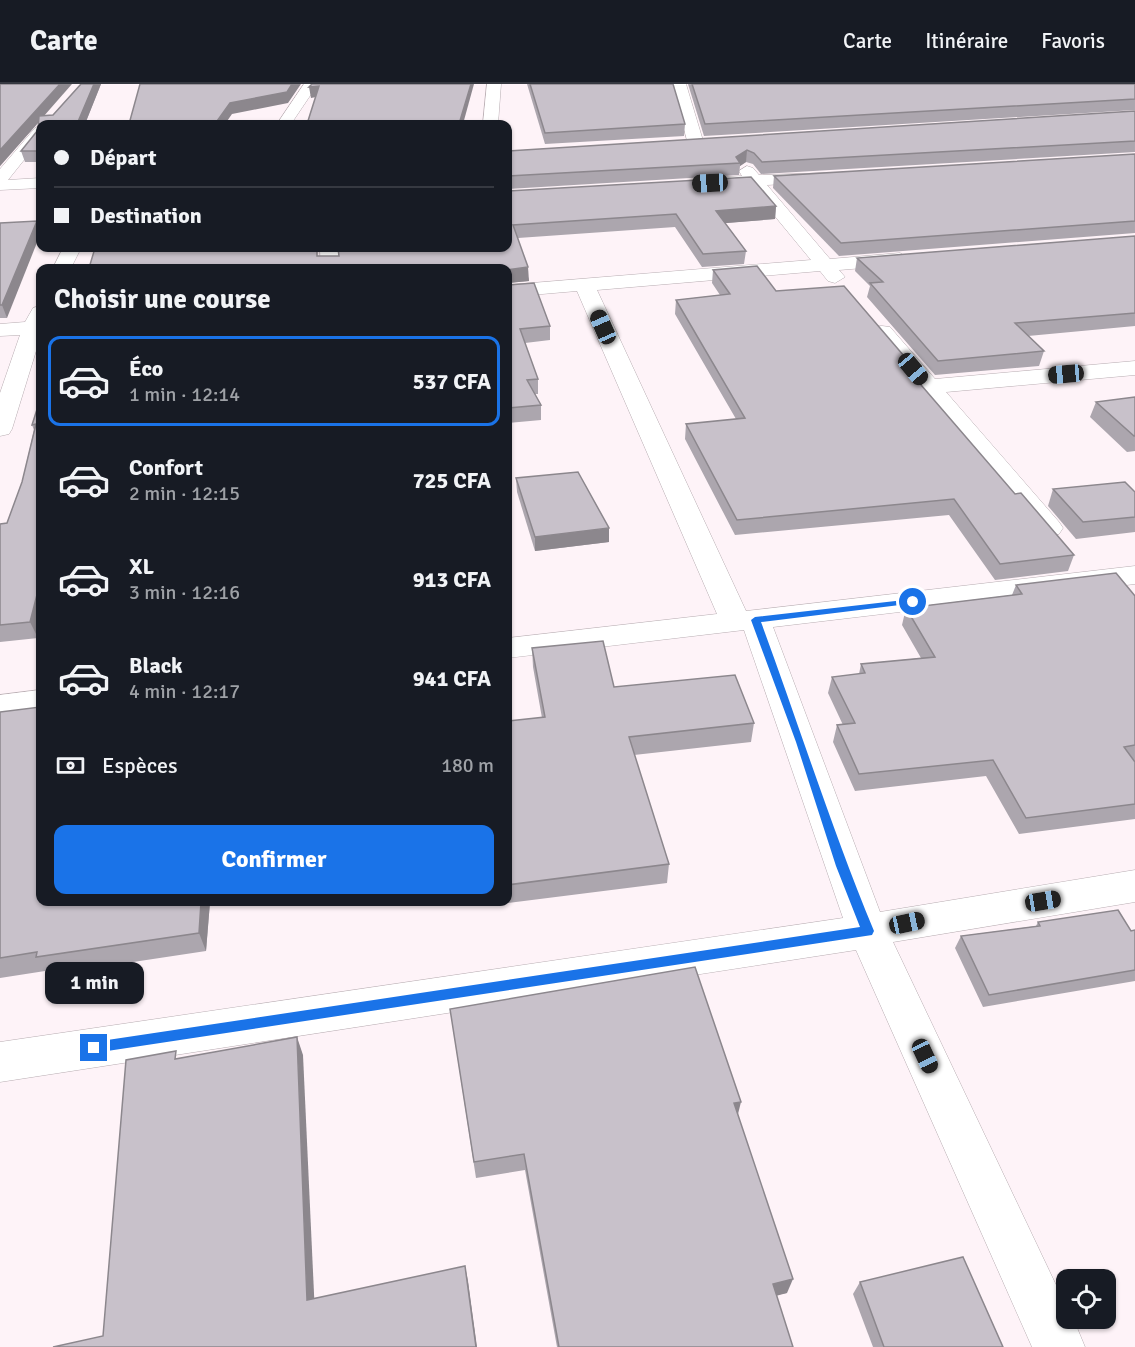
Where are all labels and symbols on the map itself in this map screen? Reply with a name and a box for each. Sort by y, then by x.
car [692,173,728,193]
car [587,307,619,347]
car [895,349,931,389]
car [1047,363,1085,385]
route start [899,588,926,615]
car [1024,889,1062,913]
car [888,910,926,936]
callout: 1 min [44,961,144,1003]
route end [80,1034,107,1061]
car [909,1036,941,1076]

